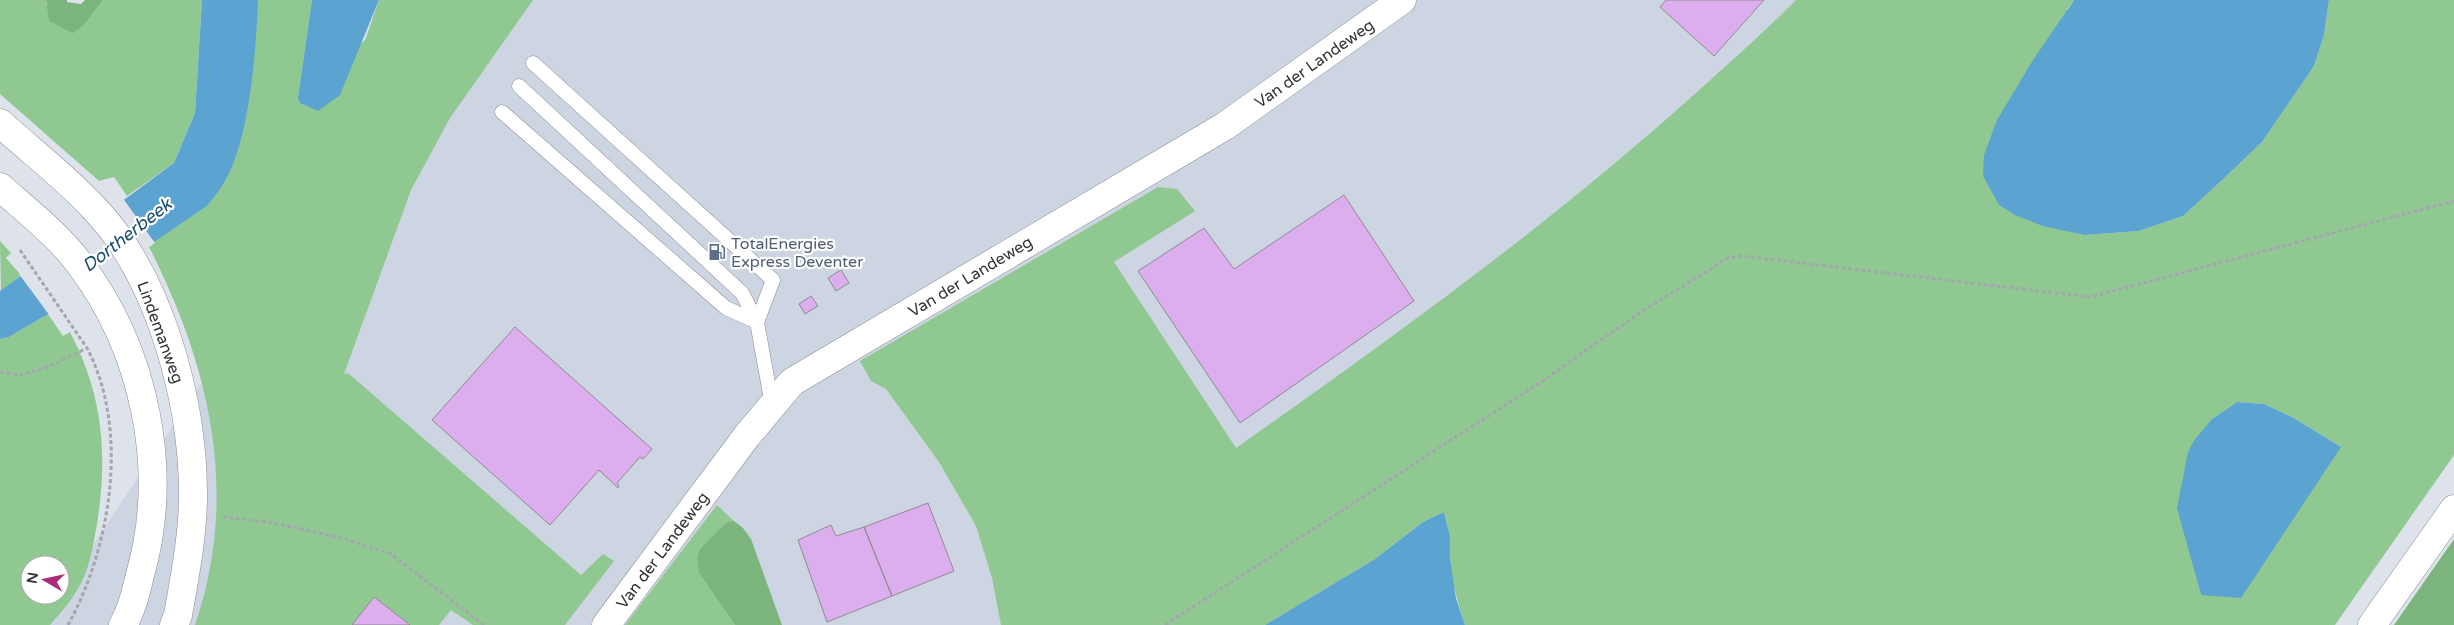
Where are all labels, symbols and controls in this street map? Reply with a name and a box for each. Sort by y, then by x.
street label: Van der Landeweg [1251,15,1378,113]
water label: Dortherbeek [78,193,177,277]
street label: Van der Landeweg [905,232,1036,322]
place label: TotalEnergies Express Deventer [731,234,864,272]
fuel station icon: TotalEnergies Express Deventer [707,242,727,262]
street label: Lindemanweg [132,279,188,386]
street label: Van der Landeweg [612,488,713,613]
north arrow [20,555,70,605]
text: N [23,571,42,585]

